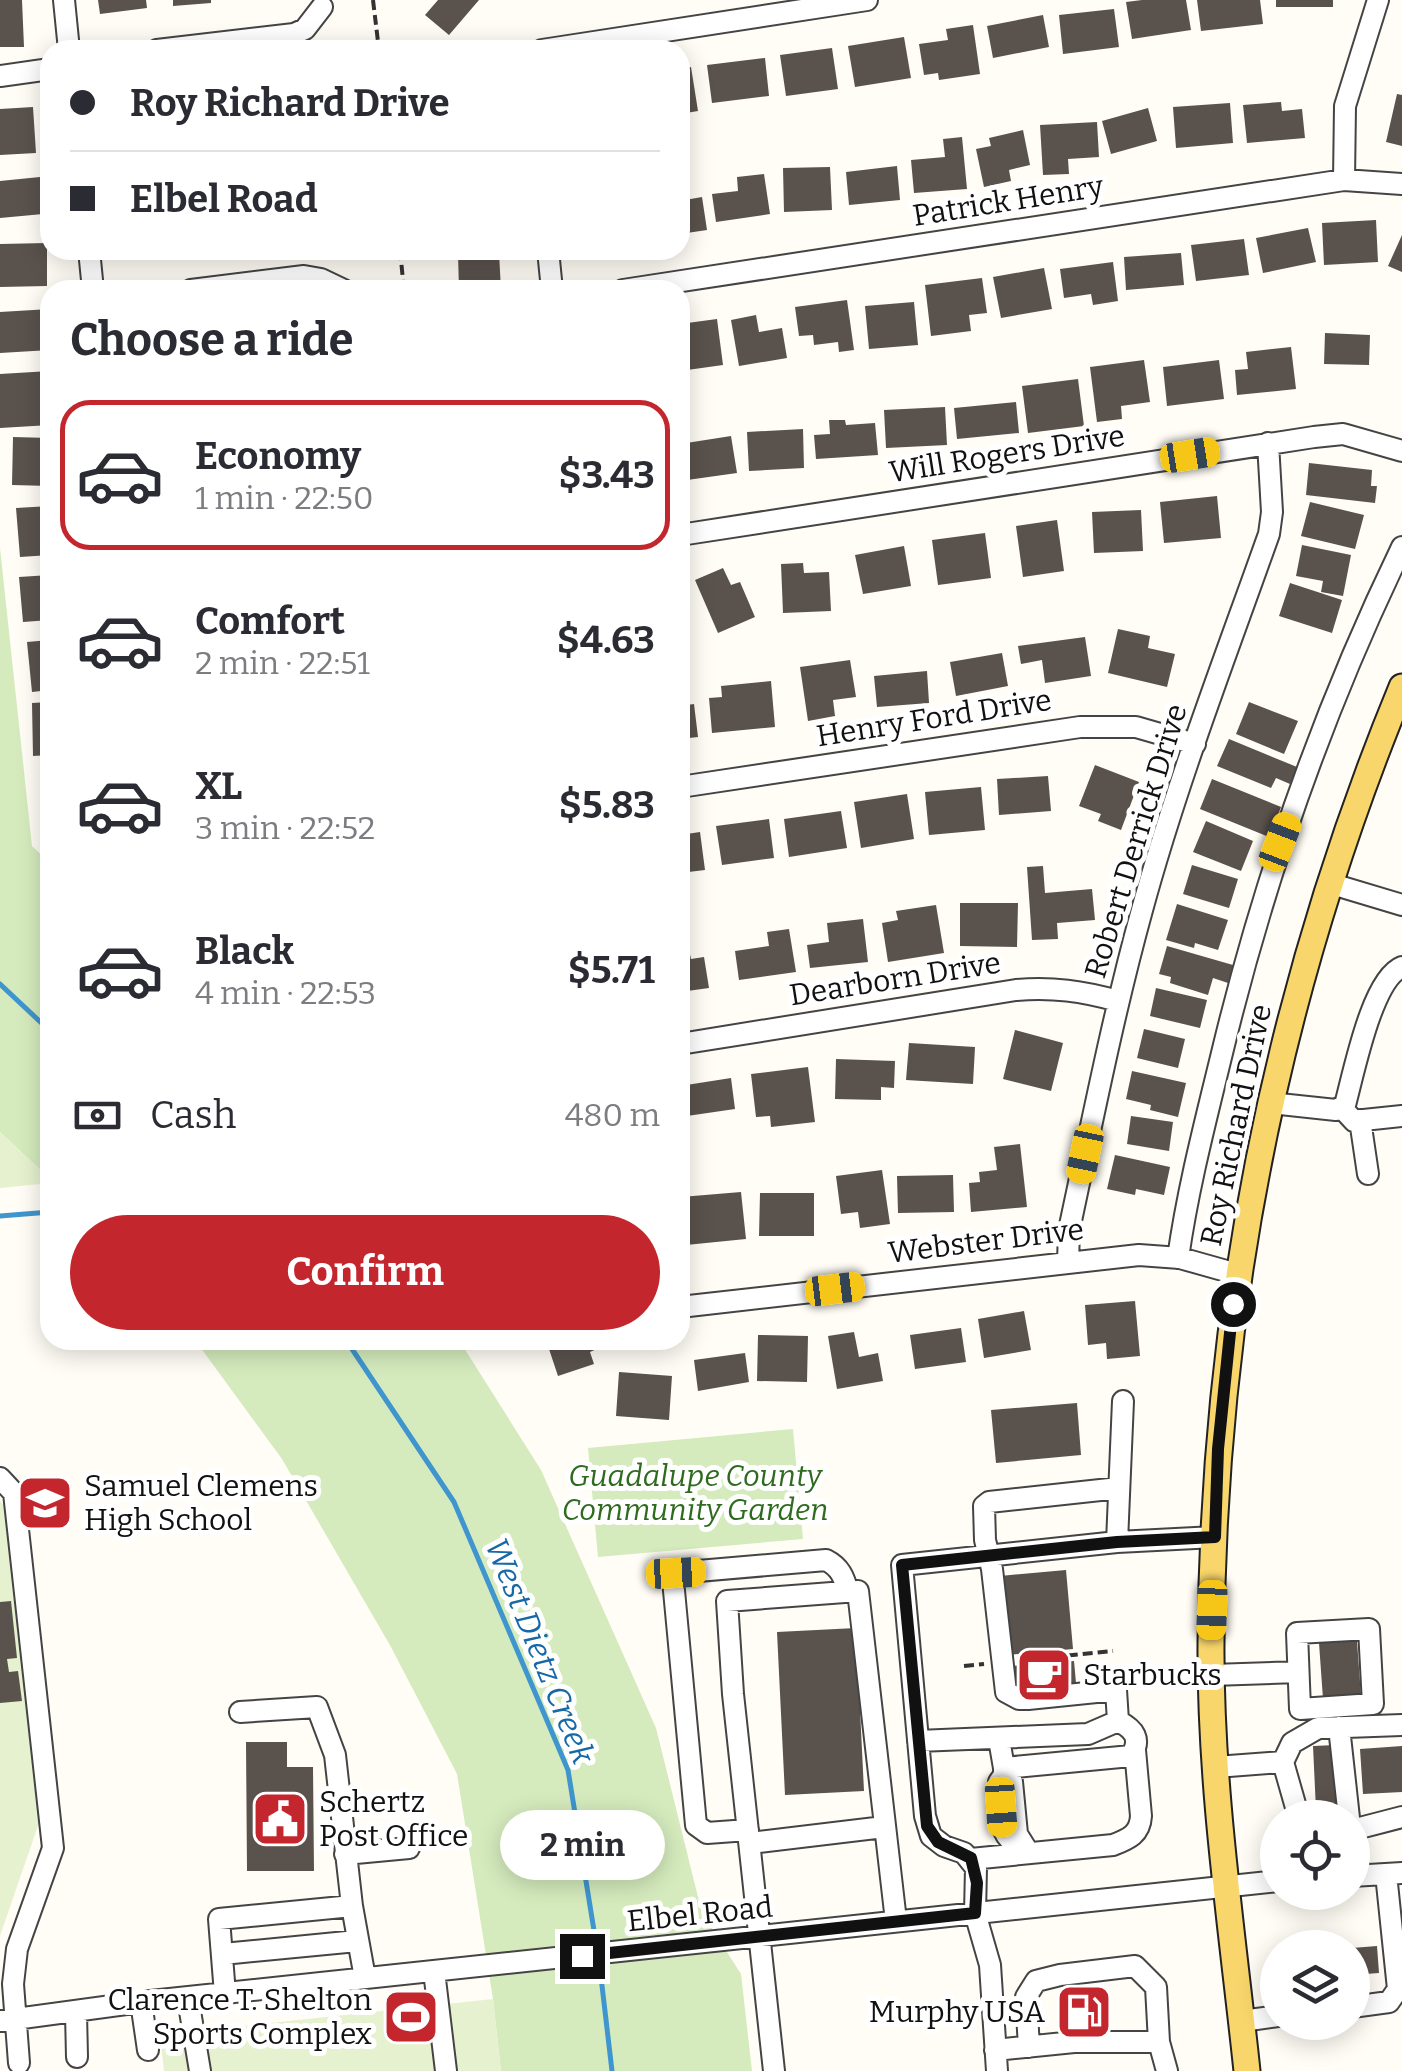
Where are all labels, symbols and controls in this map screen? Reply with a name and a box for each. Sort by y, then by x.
text: Roy Richard Drive [130,80,450,126]
street label: Patrick Henry [910,168,1106,234]
text: Elbel Road [130,176,318,222]
text: Choose a ride [70,313,353,367]
street label: Will Rogers Drive [887,418,1127,490]
icon: car [75,430,165,520]
text: Economy [195,433,361,479]
car [1158,435,1222,475]
text: $3.43 [558,452,655,498]
text: 1 min · 22:50 [195,479,373,517]
icon: car [75,595,165,685]
text: Comfort [195,598,345,644]
text: $4.63 [557,617,655,663]
text: 2 min · 22:51 [195,644,370,682]
street label: Henry Ford Drive [814,682,1054,754]
street label: Robert Derrick Drive [1077,700,1195,982]
icon: car [75,760,165,850]
text: XL [195,763,242,809]
text: $5.83 [559,782,655,828]
text: 3 min · 22:52 [195,809,375,847]
car [1255,809,1305,875]
icon: car [75,925,165,1015]
text: Black [195,928,294,974]
street label: Dearborn Drive [787,945,1003,1013]
text: $5.71 [568,947,655,993]
text: 4 min · 22:53 [195,974,376,1012]
street label: Roy Richard Drive [1193,1001,1279,1249]
icon: cash [70,1088,125,1143]
text: Cash [150,1092,236,1138]
text: 480 m [565,1096,660,1134]
car [1064,1122,1106,1186]
street label: Webster Drive [886,1211,1086,1271]
button: Confirm [70,1215,660,1330]
car [803,1270,867,1308]
route start [1211,1282,1256,1327]
park label: Guadalupe County Community Garden [562,1458,828,1528]
place label: Samuel Clemens High School [84,1468,318,1538]
school or university icon: Samuel Clemens High School [15,1473,75,1533]
water label: West Dietz Creek [477,1533,603,1770]
car [645,1556,707,1590]
car [1196,1579,1228,1641]
cafe icon: Starbucks [1014,1645,1074,1705]
place label: Starbucks [1083,1657,1222,1693]
car [984,1776,1018,1838]
place label: Schertz Post Office [319,1784,468,1854]
public building icon: Schertz Post Office [250,1789,310,1849]
map controls [1260,1800,1370,2040]
button: locate [1260,1800,1370,1910]
callout: 2 min [500,1811,664,1881]
text: 2 min [540,1826,625,1864]
street label: Elbel Road [625,1888,775,1940]
button: layers [1260,1930,1370,2040]
route end [560,1934,605,1979]
place label: Clarence T. Shelton Sports Complex [108,1982,372,2052]
fuel station icon: Murphy USA [1054,1982,1114,2042]
sports icon: Clarence T. Shelton Sports Complex [381,1987,441,2047]
place label: Murphy USA [869,1994,1046,2030]

